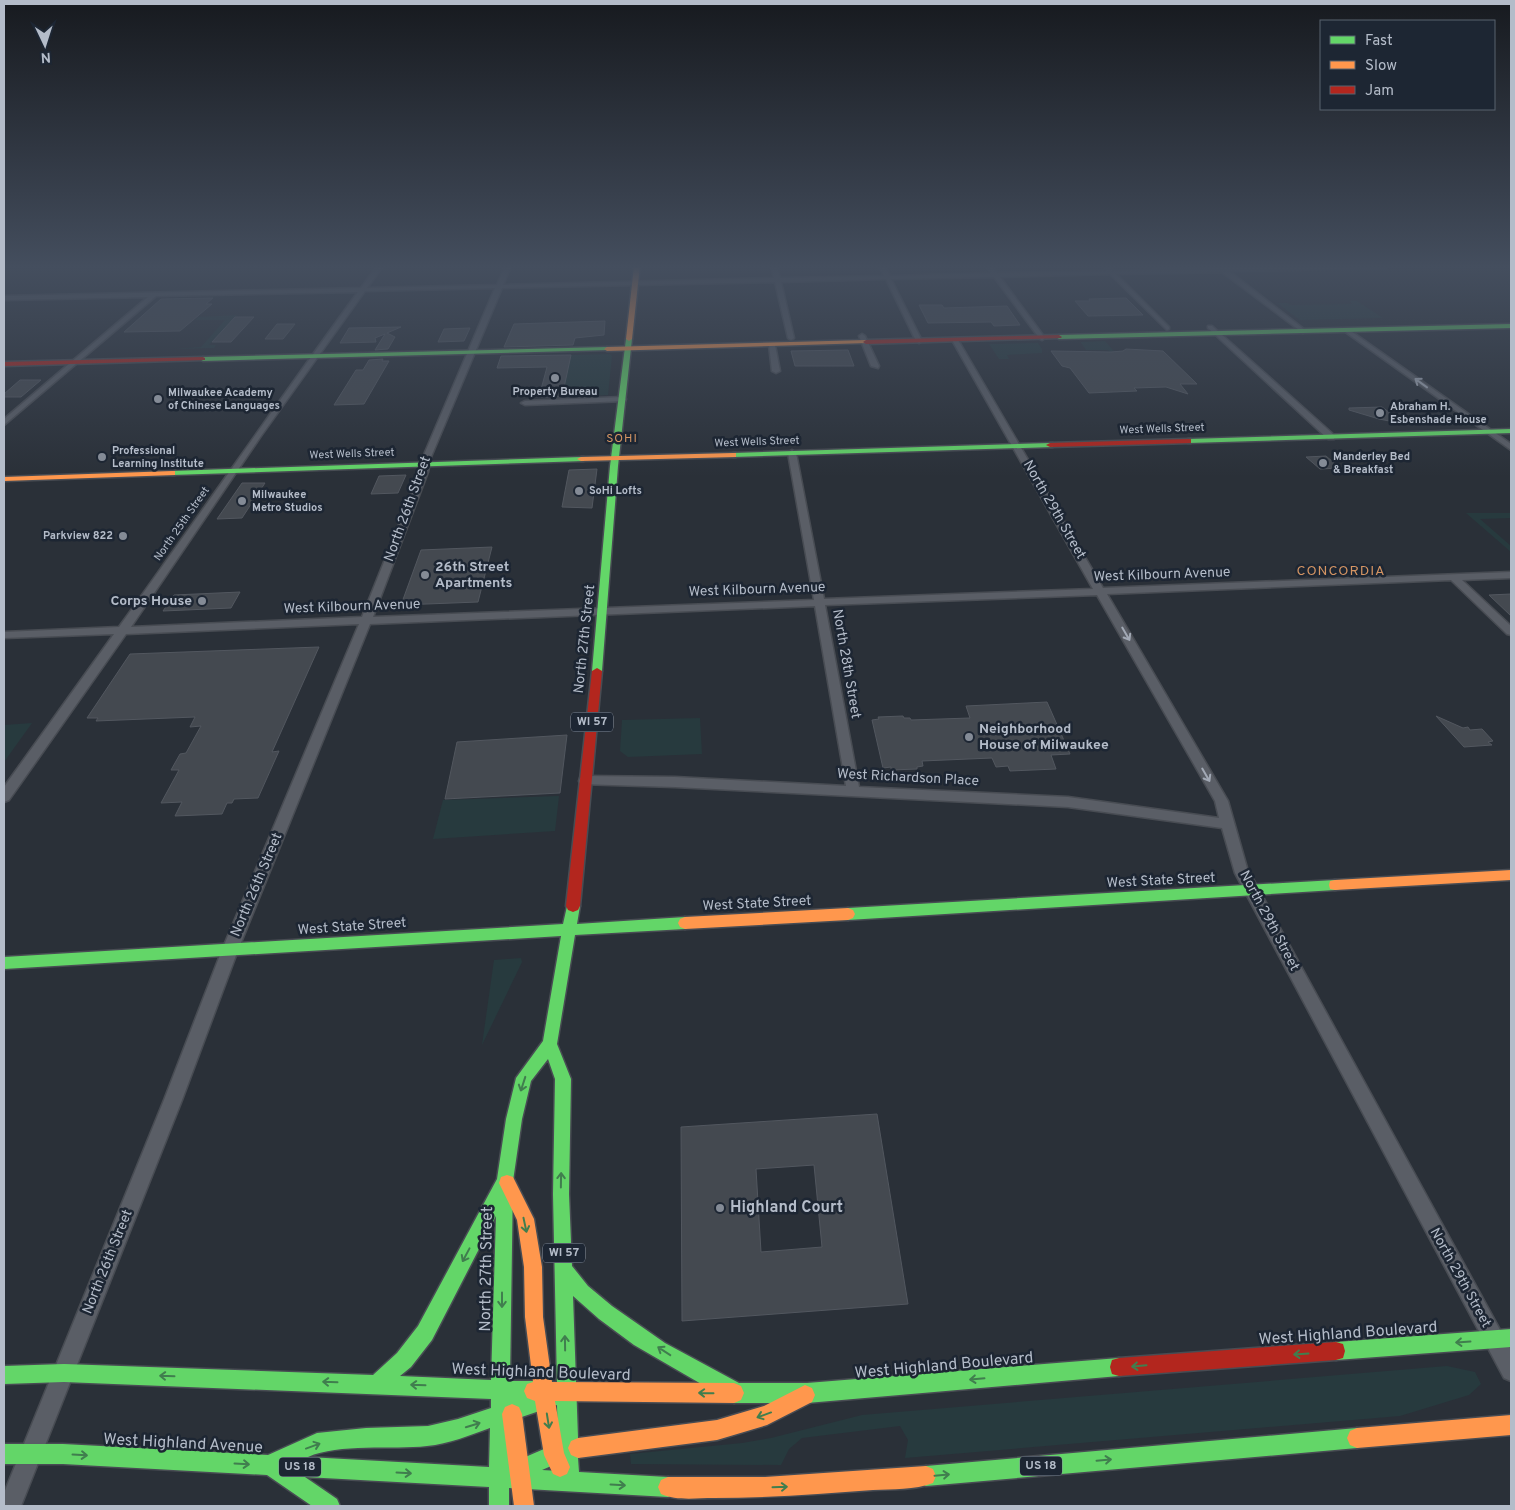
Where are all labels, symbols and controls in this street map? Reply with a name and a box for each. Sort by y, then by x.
north arrow [20,20,70,70]
legend [1320,20,1495,110]
text: Fast [1365,32,1393,51]
text: N [40,48,51,65]
text: Slow [1365,57,1397,76]
text: Jam [1365,82,1394,101]
marker: Property Bureau [549,372,561,384]
one-way arrow [1414,378,1428,388]
place label: Property Bureau [513,385,597,399]
place label: Milwaukee Academy of Chinese Languages [168,386,280,413]
marker: Milwaukee Academy of Chinese Languages [152,393,164,405]
place label: Abraham H. Esbenshade House [1390,400,1487,427]
marker: Abraham H. Esbenshade House [1374,407,1386,419]
street label: West Wells Street [1119,421,1205,437]
district label: SOHI [606,431,638,447]
street label: West Wells Street [714,434,800,450]
place label: Professional Learning Institute [112,444,204,471]
street label: West Wells Street [309,446,395,462]
place label: Manderley Bed & Breakfast [1333,450,1410,477]
marker: Professional Learning Institute [96,451,108,463]
street label: North 26th Street [381,454,435,564]
marker: Manderley Bed & Breakfast [1317,457,1329,469]
street label: North 29th Street [1019,458,1089,562]
street label: North 25th Street [151,484,213,564]
place label: SoHi Lofts [589,484,642,498]
marker: SoHi Lofts [573,485,585,497]
place label: Milwaukee Metro Studios [252,488,323,515]
marker: Milwaukee Metro Studios [236,495,248,507]
place label: Parkview 822 [43,529,113,543]
marker: Parkview 822 [117,530,129,542]
place label: 26th Street Apartments [435,559,513,592]
district label: CONCORDIA [1297,563,1385,580]
street label: West Kilbourn Avenue [1093,564,1231,586]
marker: 26th Street Apartments [419,569,431,581]
street label: West Kilbourn Avenue [688,579,826,601]
street label: North 27th Street [571,584,599,694]
place label: Corps House [110,593,192,610]
marker: Corps House [196,595,208,607]
street label: West Kilbourn Avenue [283,596,421,618]
street label: North 28th Street [828,608,864,720]
one-way arrow [1121,627,1131,641]
road number: WI 57 [571,712,613,732]
place label: Neighborhood House of Milwaukee [979,721,1109,754]
marker: Neighborhood House of Milwaukee [963,731,975,743]
street label: West Richardson Place [837,766,979,790]
one-way arrow [1202,768,1212,782]
street label: North 26th Street [227,831,287,939]
street label: North 29th Street [1235,868,1303,974]
street label: West State Street [1106,870,1216,892]
street label: West State Street [702,893,812,915]
street label: West State Street [297,915,407,939]
one-way arrow [518,1075,527,1091]
one-way arrow [556,1173,566,1189]
place label: Highland Court [730,1198,843,1218]
marker: Highland Court [714,1202,726,1214]
street label: North 27th Street [476,1206,498,1332]
street label: North 26th Street [79,1207,137,1317]
one-way arrow [521,1217,531,1233]
street label: North 29th Street [1426,1225,1494,1331]
road number: WI 57 [543,1244,585,1262]
one-way arrow [461,1247,471,1262]
one-way arrow [497,1291,507,1307]
street label: West Highland Boulevard [1258,1318,1438,1350]
one-way arrow [560,1335,570,1352]
one-way arrow [1455,1337,1471,1346]
one-way arrow [657,1346,671,1356]
street label: West Highland Boulevard [854,1348,1034,1384]
one-way arrow [1293,1349,1309,1358]
street label: West Highland Boulevard [451,1360,631,1386]
one-way arrow [1131,1361,1147,1370]
one-way arrow [160,1372,176,1381]
one-way arrow [969,1374,985,1384]
one-way arrow [322,1377,338,1387]
one-way arrow [410,1381,426,1390]
one-way arrow [698,1388,714,1398]
one-way arrow [757,1411,772,1421]
one-way arrow [544,1412,554,1428]
one-way arrow [465,1419,481,1429]
street label: West Highland Avenue [103,1430,263,1458]
one-way arrow [305,1441,320,1450]
one-way arrow [72,1451,88,1460]
one-way arrow [1096,1455,1112,1465]
road number: US 18 [1020,1456,1062,1475]
road number: US 18 [279,1458,321,1476]
one-way arrow [234,1459,250,1468]
one-way arrow [396,1468,412,1477]
one-way arrow [934,1470,950,1479]
one-way arrow [610,1480,626,1490]
one-way arrow [772,1482,788,1492]

